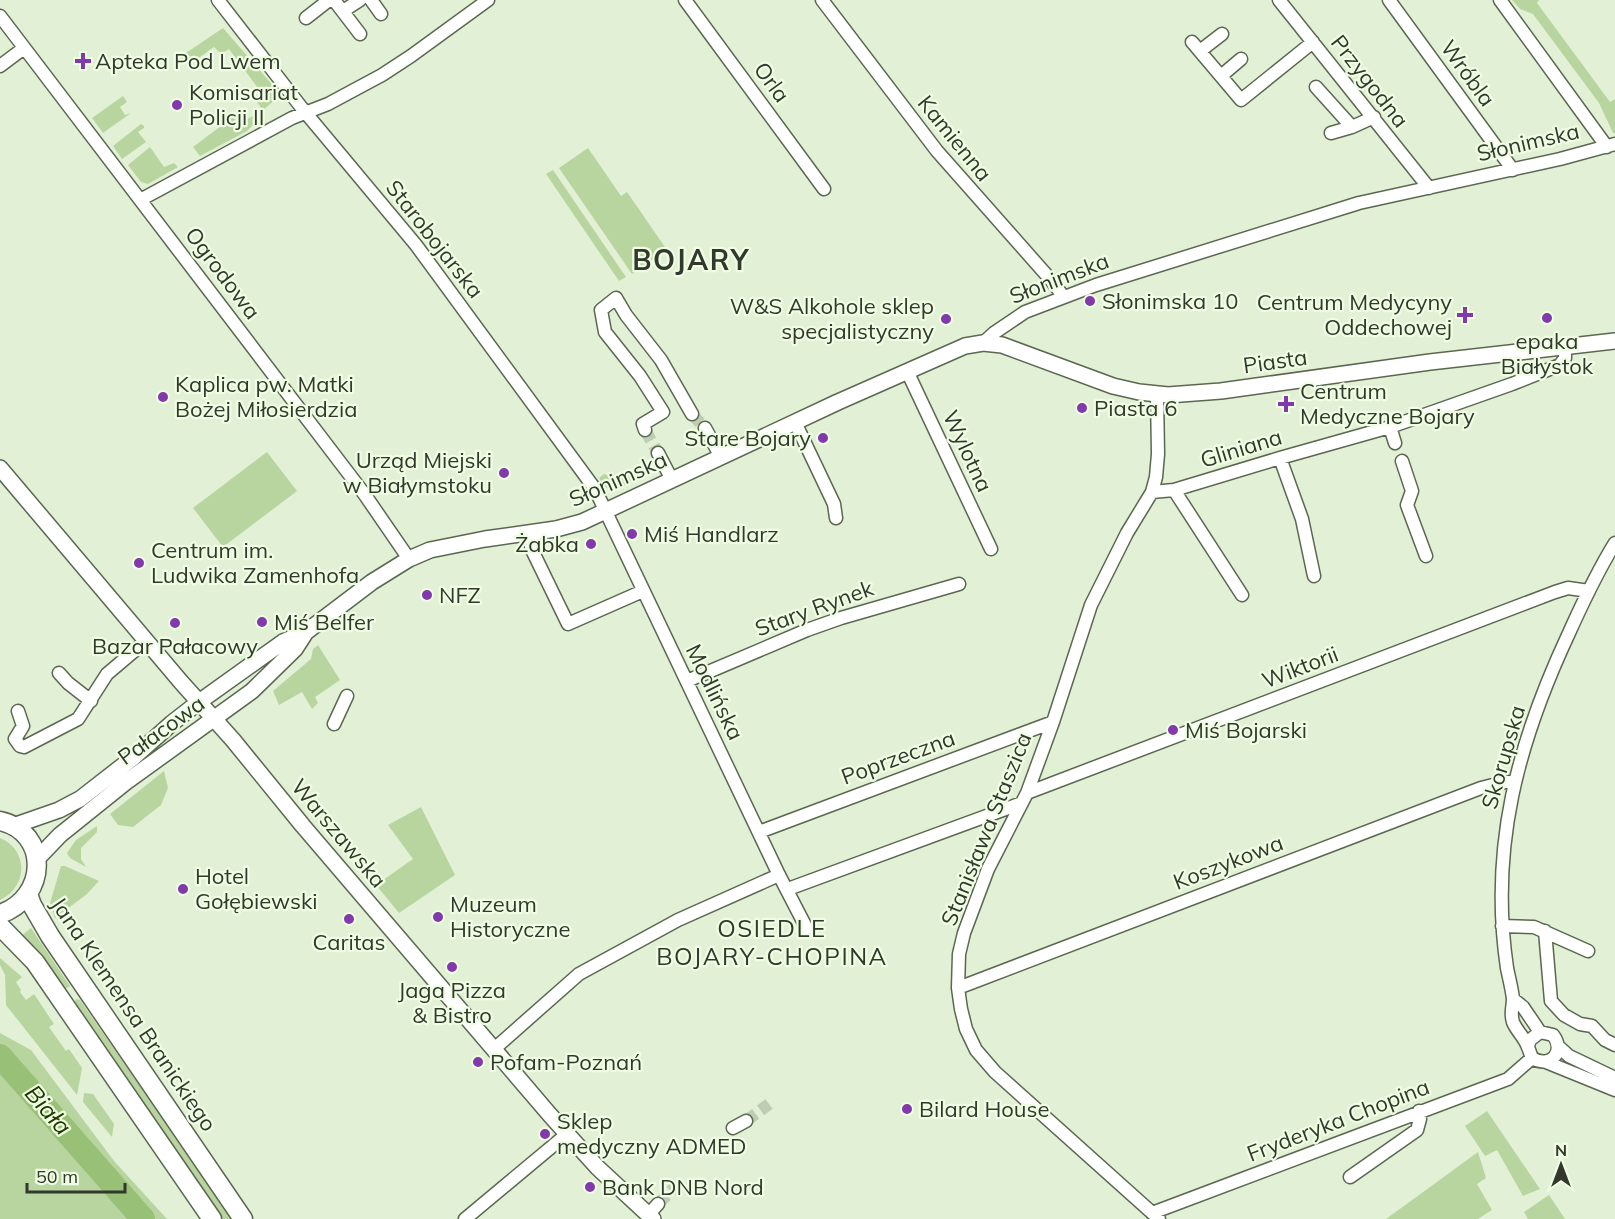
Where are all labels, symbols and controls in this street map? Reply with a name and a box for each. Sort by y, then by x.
street label: Przygodna [1325,29,1415,133]
street label: Wróbla [1435,34,1501,112]
place label: Apteka Pod Lwem [95,47,281,75]
marker: Apteka Pod Lwem [76,54,90,68]
street label: Orla [748,56,796,108]
place label: Komisariat Policji II [189,78,298,131]
street label: Kamienna [912,89,998,187]
marker: Komisariat Policji II [170,98,184,112]
street label: Słonimska [1474,117,1582,167]
street label: Starobojarska [380,174,490,304]
street label: Ogrodowa [179,221,267,325]
district label: BOJARY [632,242,750,277]
street label: Słonimska [1005,246,1113,310]
place label: Słonimska 10 [1102,287,1238,315]
place label: Centrum Medycyny Oddechowej [1257,288,1452,341]
place label: W&S Alkohole sklep specjalistyczny [730,292,934,345]
marker: Słonimska 10 [1083,294,1097,308]
marker: Centrum Medycyny Oddechowej [1456,306,1474,324]
marker: epaka Białystok [1540,311,1554,325]
marker: W&S Alkohole sklep specjalistyczny [939,312,953,326]
place label: epaka Białystok [1501,327,1594,380]
street label: Piasta [1241,343,1309,379]
place label: Kaplica pw. Matki Bożej Miłosierdzia [175,370,357,423]
place label: Centrum Medyczne Bojary [1300,377,1475,430]
marker: Kaplica pw. Matki Bożej Miłosierdzia [156,390,170,404]
place label: Piasta 6 [1094,394,1177,422]
marker: Centrum Medyczne Bojary [1277,395,1295,413]
marker: Piasta 6 [1075,401,1089,415]
street label: Wylotna [937,406,999,496]
street label: Gliniana [1197,422,1285,474]
place label: Stare Bojary [685,424,811,452]
marker: Stare Bojary [816,431,830,445]
street label: Słonimska [565,445,671,513]
place label: Urząd Miejski w Białymstoku [343,446,492,499]
marker: Urząd Miejski w Białymstoku [497,466,511,480]
place label: Miś Handlarz [644,520,779,548]
marker: Miś Handlarz [625,527,639,541]
place label: Żabka [515,530,579,558]
place label: Centrum im. Ludwika Zamenhofa [151,536,359,589]
marker: Żabka [584,537,598,551]
marker: Centrum im. Ludwika Zamenhofa [132,556,146,570]
street label: Stary Rynek [751,573,878,642]
place label: NFZ [439,581,481,609]
marker: NFZ [420,588,434,602]
place label: Miś Belfer [274,608,374,636]
marker: Miś Belfer [255,615,269,629]
marker: Bazar Pałacowy [168,616,182,630]
place label: Bazar Pałacowy [92,632,258,660]
street label: Modlińska [680,639,750,745]
street label: Wiktorii [1258,640,1342,694]
street label: Pałacowa [112,689,210,771]
street label: Skorupska [1475,702,1531,812]
place label: Miś Bojarski [1185,716,1307,744]
street label: Poprzeczna [837,723,959,791]
marker: Miś Bojarski [1166,723,1180,737]
street label: Stanisława Staszica [934,728,1038,930]
street label: Warszawska [285,773,393,893]
street label: Koszykowa [1169,828,1287,896]
place label: Hotel Gołębiewski [195,862,318,915]
marker: Hotel Gołębiewski [176,882,190,896]
place label: Muzeum Historyczne [450,890,570,943]
street label: Jana Klemensa Branickiego [45,891,223,1137]
marker: Muzeum Historyczne [431,910,445,924]
marker: Caritas [342,912,356,926]
district label: OSIEDLE BOJARY-CHOPINA [656,913,888,971]
place label: Caritas [313,928,385,956]
marker: Jaga Pizza & Bistro [445,960,459,974]
place label: Jaga Pizza & Bistro [398,976,506,1029]
place label: Pofam-Poznań [490,1048,642,1076]
marker: Pofam-Poznań [471,1055,485,1069]
street label: Fryderyka Chopina [1243,1072,1433,1168]
water label: Biała [19,1078,79,1141]
place label: Bilard House [919,1095,1049,1123]
marker: Bilard House [900,1102,914,1116]
place label: Sklep medyczny ADMED [557,1107,746,1160]
marker: Sklep medyczny ADMED [538,1127,552,1141]
north arrow [1531,1135,1591,1195]
text: N [1555,1140,1567,1160]
scale bar [27,1156,124,1194]
text: 50 m [36,1165,78,1188]
place label: Bank DNB Nord [602,1173,764,1201]
marker: Bank DNB Nord [583,1180,597,1194]

